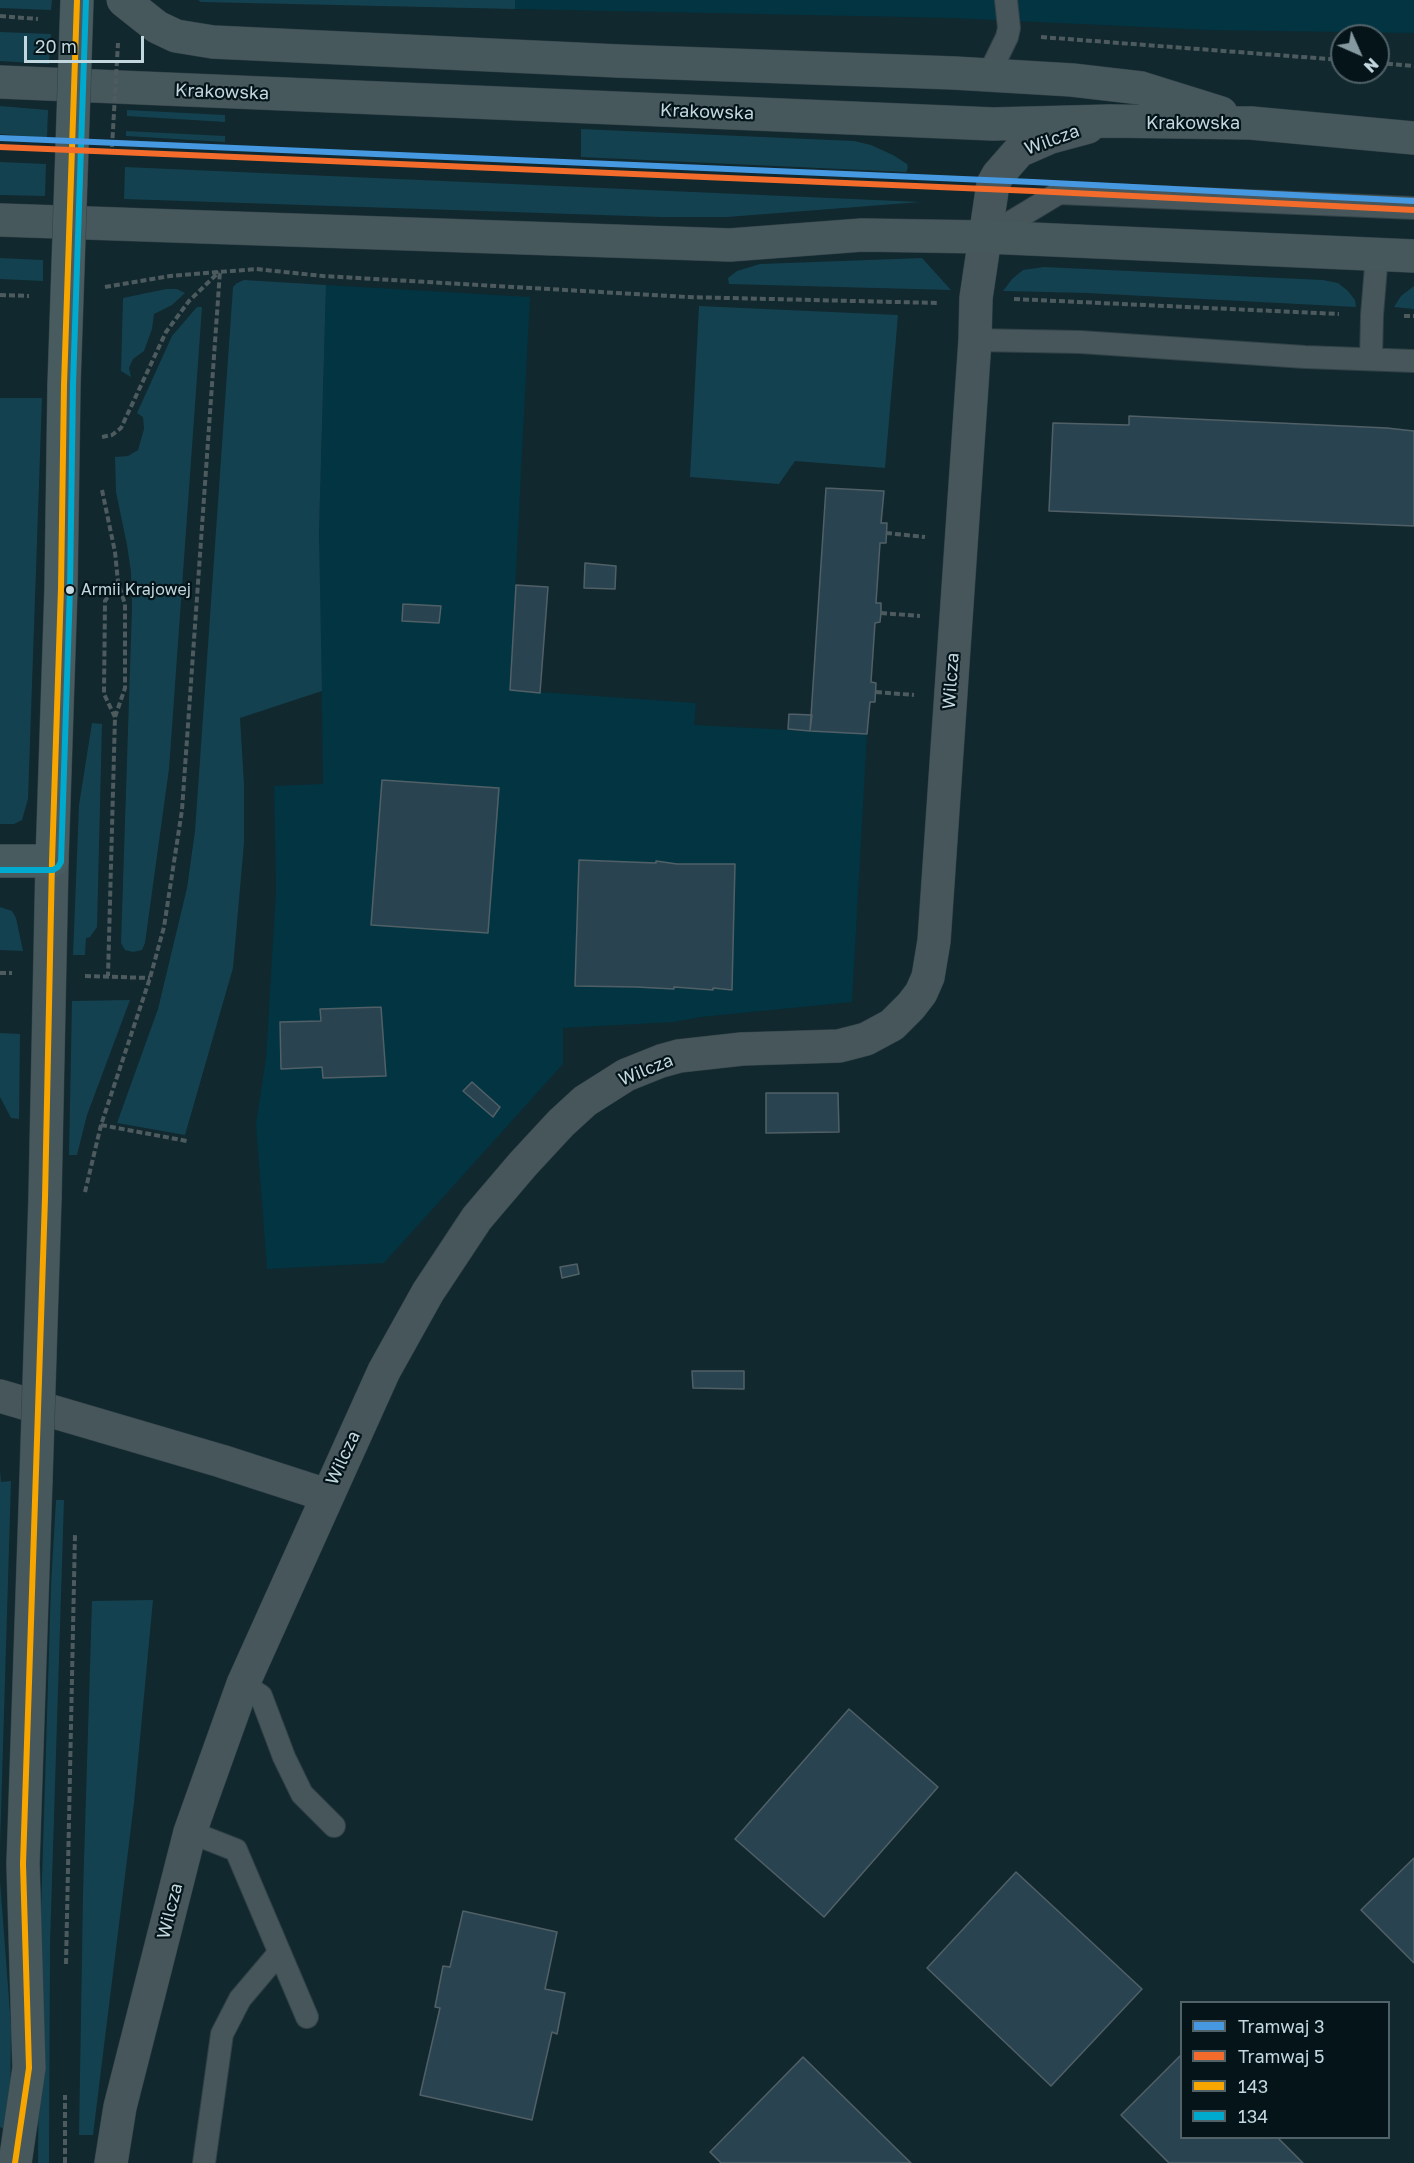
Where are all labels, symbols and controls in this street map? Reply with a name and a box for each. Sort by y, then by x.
scale bar [27,24,147,62]
north arrow [1330,24,1390,84]
text: 20 m [35,35,77,57]
text: N [1360,54,1383,77]
street label: Krakowska [175,80,269,104]
street label: Krakowska [660,100,754,124]
street label: Krakowska [1146,112,1240,134]
street label: Wilcza [1022,120,1082,160]
place label: Armii Krajowej [81,580,191,600]
marker: Armii Krajowej [64,584,76,596]
street label: Wilcza [938,652,964,710]
street label: Wilcza [616,1049,676,1091]
street label: Wilcza [321,1428,365,1488]
street label: Wilcza [153,1881,187,1941]
legend [1180,2001,1390,2139]
text: Tramwaj 3 [1238,2015,1325,2037]
text: Tramwaj 5 [1238,2045,1324,2067]
text: 143 [1238,2075,1268,2097]
text: 134 [1238,2105,1268,2127]

